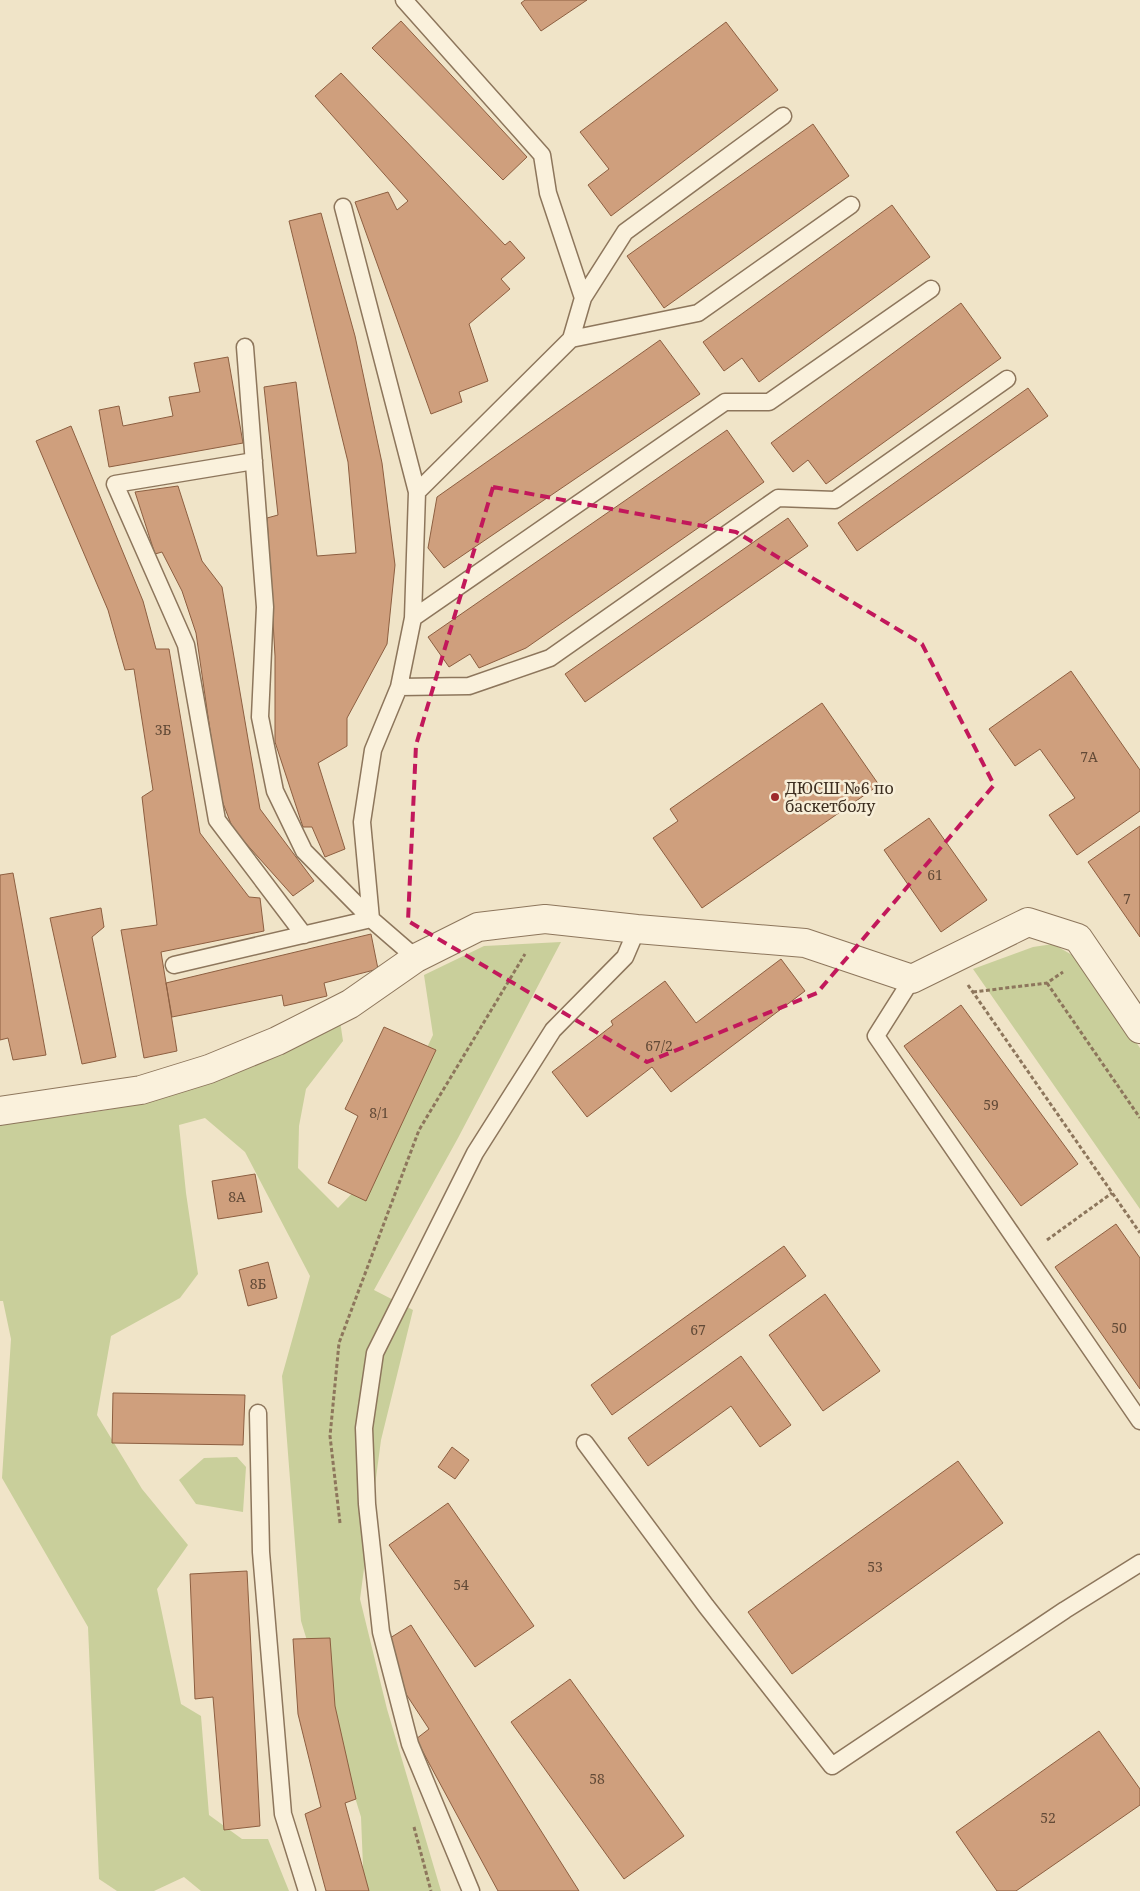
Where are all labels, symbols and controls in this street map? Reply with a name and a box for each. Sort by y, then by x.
house number: 3Б [155,720,171,739]
house number: 7А [1080,747,1098,766]
place label: ДЮСШ №6 по баскетболу [785,777,894,817]
marker: ДЮСШ №6 по баскетболу [769,791,781,803]
house number: 61 [927,865,943,884]
house number: 7 [1123,889,1131,908]
house number: 67/2 [645,1036,673,1055]
house number: 59 [983,1095,999,1114]
house number: 8/1 [369,1103,389,1122]
house number: 8А [228,1187,246,1206]
house number: 8Б [250,1274,266,1293]
house number: 50 [1111,1318,1127,1337]
house number: 67 [690,1320,706,1339]
house number: 53 [867,1557,883,1576]
house number: 54 [453,1575,469,1594]
house number: 58 [589,1769,605,1788]
house number: 52 [1040,1808,1056,1827]

